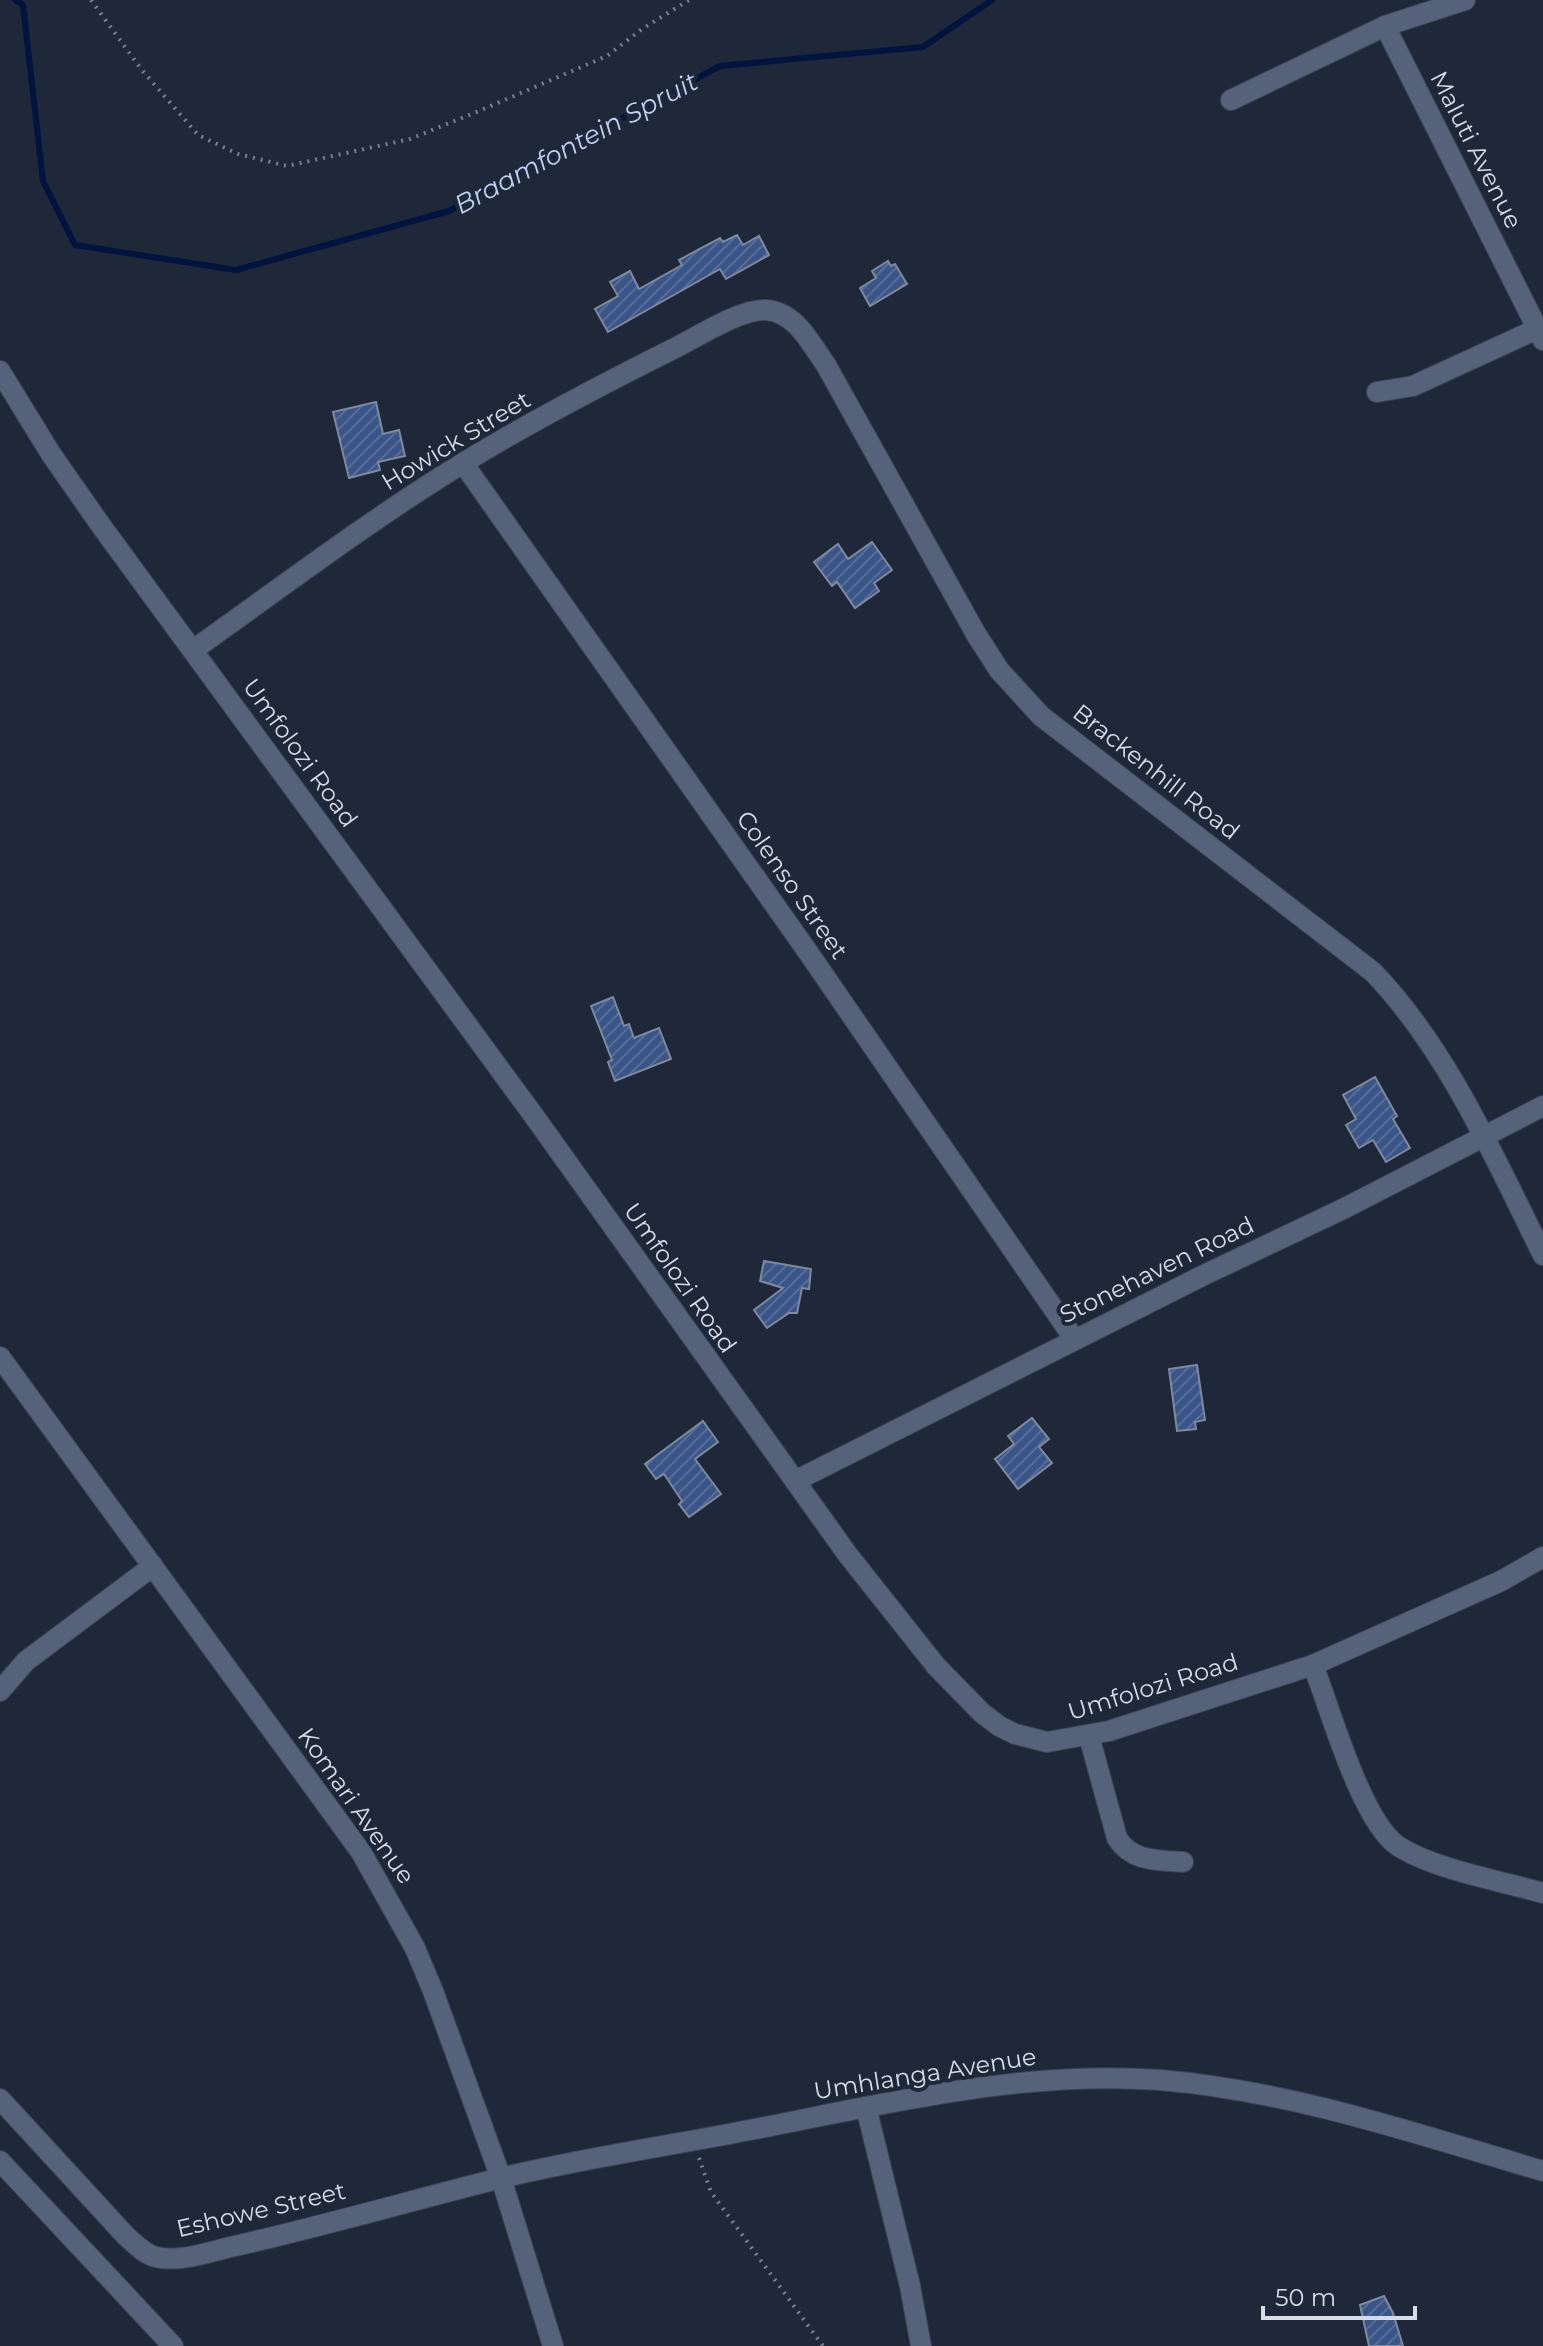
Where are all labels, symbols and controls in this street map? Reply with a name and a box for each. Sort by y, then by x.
water label: Braamfontein Spruit [449,65,704,221]
street label: Maluti Avenue [1424,66,1529,233]
street label: Howick Street [376,385,536,496]
street label: Umfolozi Road [237,673,364,833]
street label: Brackenhill Road [1067,698,1245,846]
street label: Colenso Street [731,805,854,965]
street label: Umfolozi Road [618,1197,743,1358]
street label: Stonehaven Road [1055,1210,1259,1329]
street label: Umfolozi Road [1064,1647,1241,1726]
street label: Komari Avenue [292,1722,421,1889]
street label: Umhlanga Avenue [812,2042,1038,2105]
street label: Eshowe Street [174,2176,348,2243]
scale bar [1263,2270,1415,2320]
text: 50 m [1275,2283,1336,2312]

